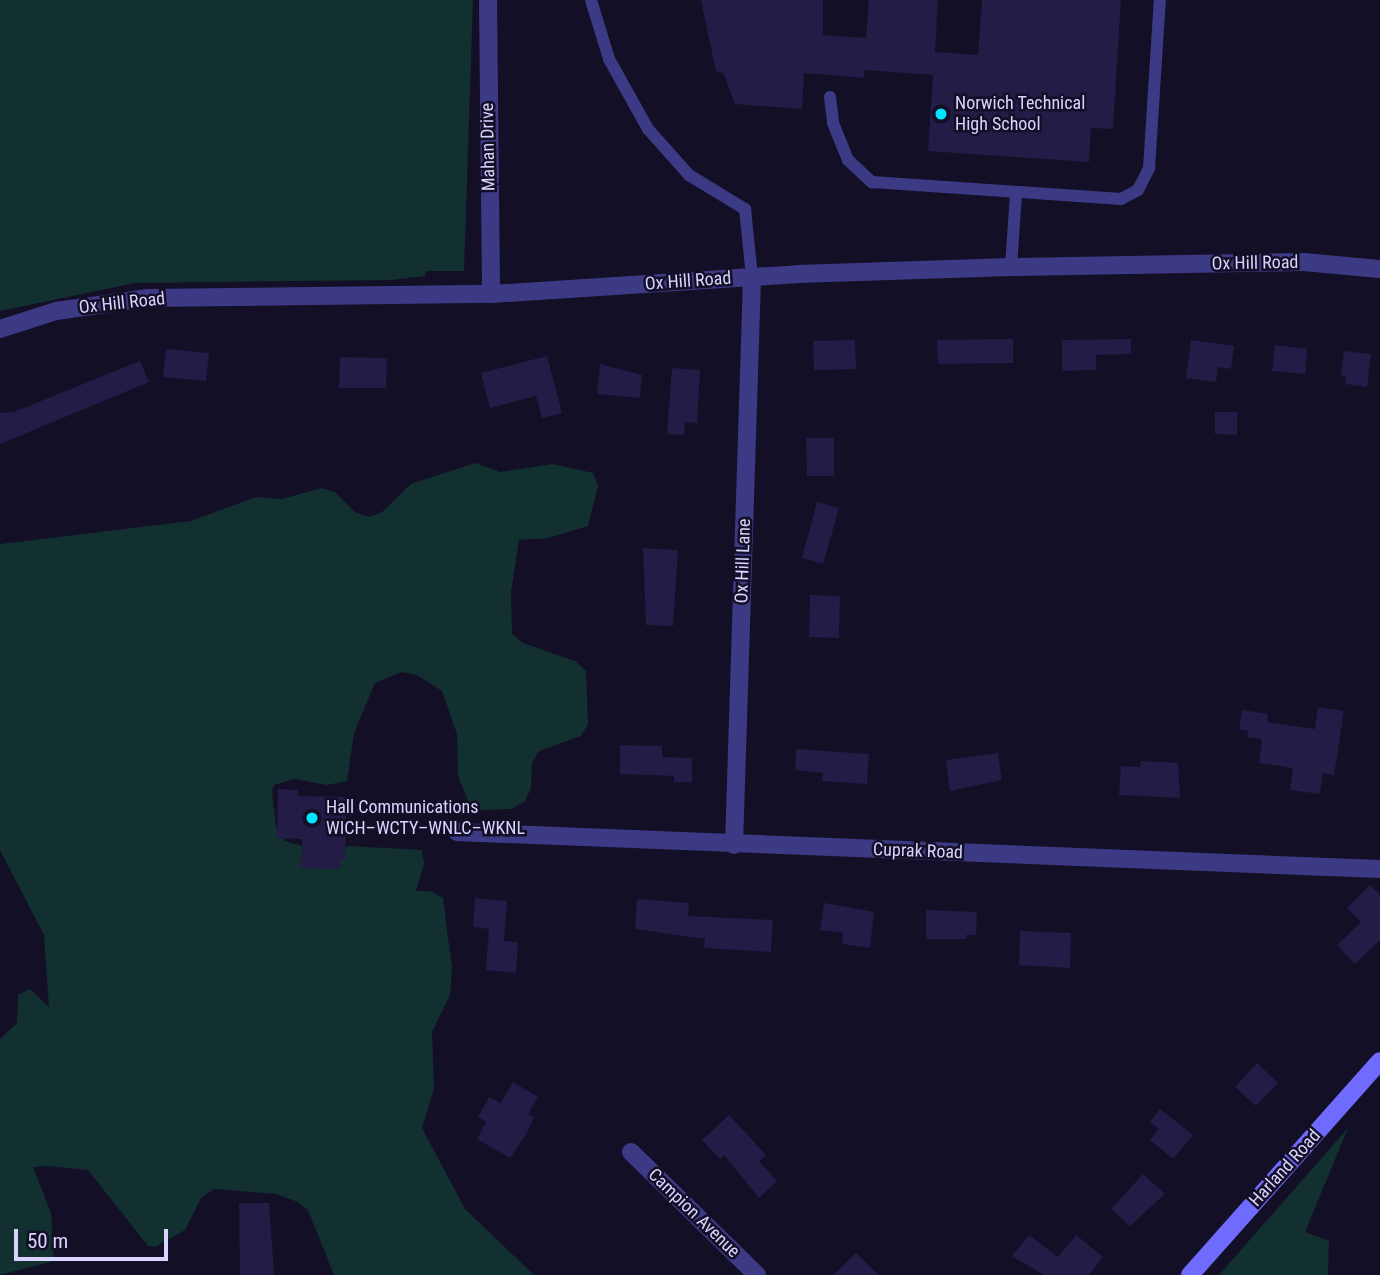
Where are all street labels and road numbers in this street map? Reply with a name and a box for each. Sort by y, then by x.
street label: Mahan Drive [476,103,500,191]
street label: Ox Hill Road [1211,251,1299,275]
street label: Ox Hill Road [644,267,732,295]
street label: Ox Hill Road [78,288,166,318]
street label: Ox Hill Lane [731,518,755,604]
street label: Cuprak Road [873,839,963,863]
street label: Harland Road [1245,1125,1325,1211]
street label: Campion Avenue [644,1164,744,1262]

